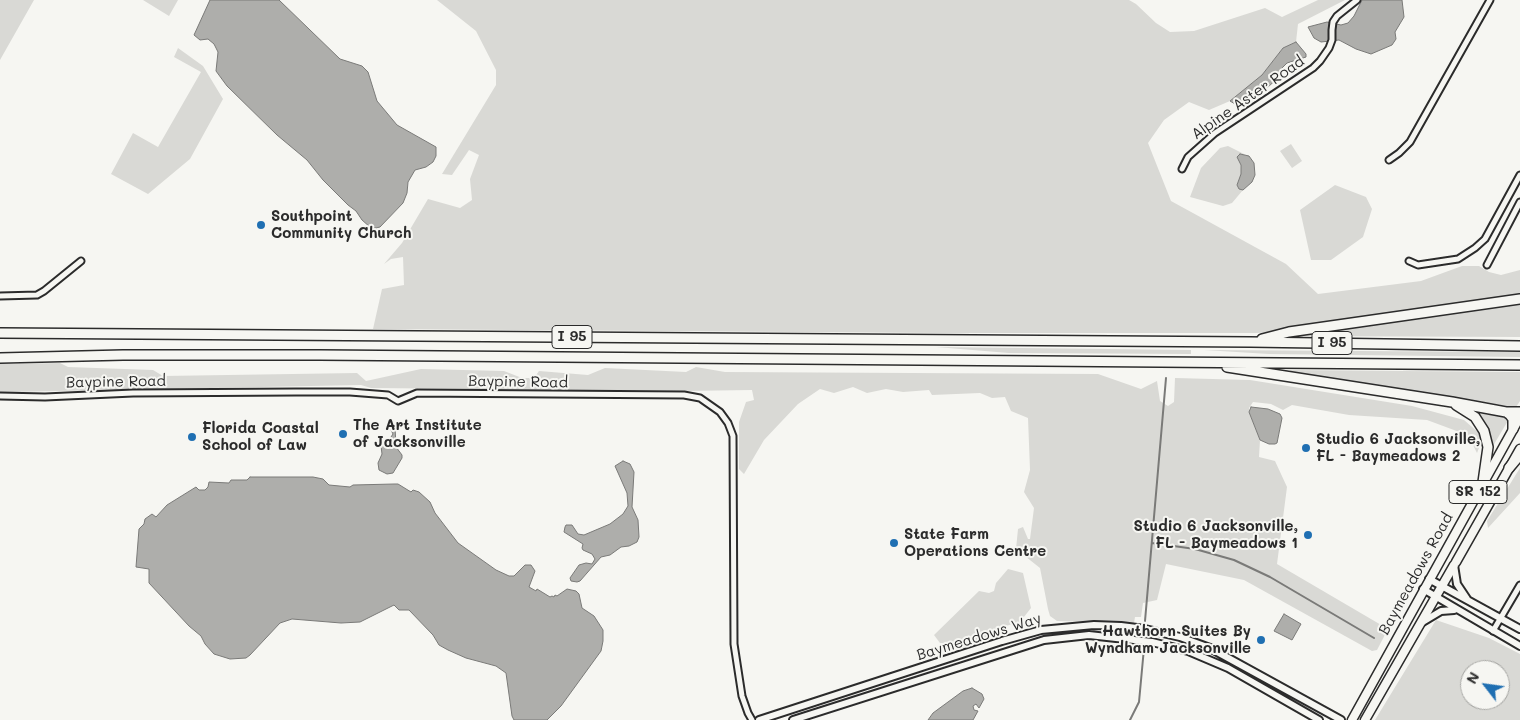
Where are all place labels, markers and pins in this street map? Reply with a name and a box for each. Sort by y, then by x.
place label: Southpoint Community Church [271,207,411,242]
marker: Southpoint Community Church [255,219,267,231]
place label: The Art Institute of Jacksonville [353,416,482,451]
place label: Florida Coastal School of Law [202,419,319,454]
marker: The Art Institute of Jacksonville [337,428,349,440]
place label: Studio 6 Jacksonville, FL - Baymeadows 2 [1316,430,1480,465]
marker: Florida Coastal School of Law [186,431,198,443]
marker: Studio 6 Jacksonville, FL - Baymeadows 2 [1300,442,1312,454]
place label: Studio 6 Jacksonville, FL - Baymeadows 1 [1134,517,1298,552]
place label: State Farm Operations Centre [904,525,1046,560]
marker: Studio 6 Jacksonville, FL - Baymeadows 1 [1302,529,1314,541]
marker: State Farm Operations Centre [888,537,900,549]
place label: Hawthorn Suites By Wyndham Jacksonville [1085,622,1251,657]
marker: Hawthorn Suites By Wyndham Jacksonville [1255,634,1267,646]

